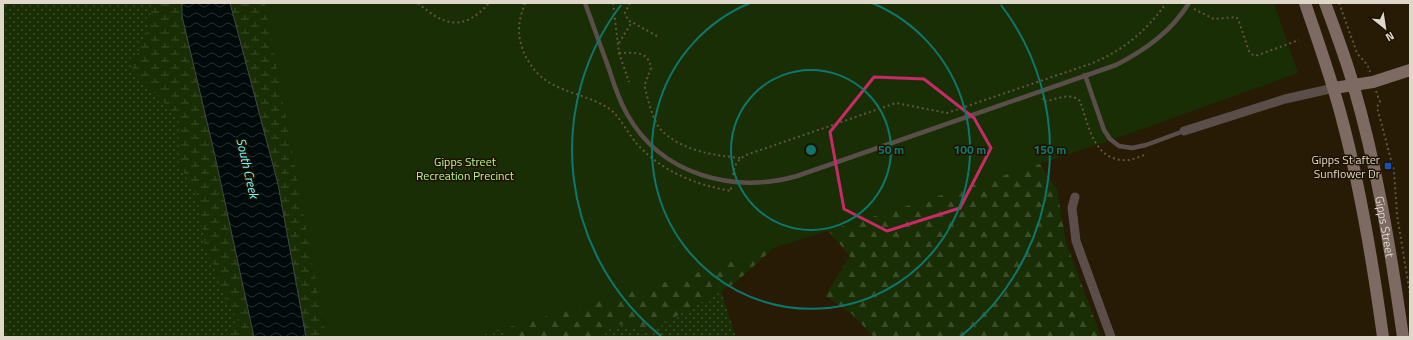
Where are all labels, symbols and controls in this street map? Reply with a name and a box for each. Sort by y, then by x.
north arrow [1365,8,1405,48]
text: N [1383,28,1397,45]
water label: South Creek [231,136,265,202]
text: 50 m [878,140,904,159]
text: 100 m [954,140,986,159]
text: 150 m [1034,140,1066,159]
centre of rings [804,143,818,157]
place label: Gipps St after Sunflower Dr [1311,150,1380,183]
park label: Gipps Street Recreation Precinct [416,152,515,185]
marker: Gipps St after Sunflower Dr [1383,161,1393,171]
street label: Gipps Street [1371,194,1400,259]

